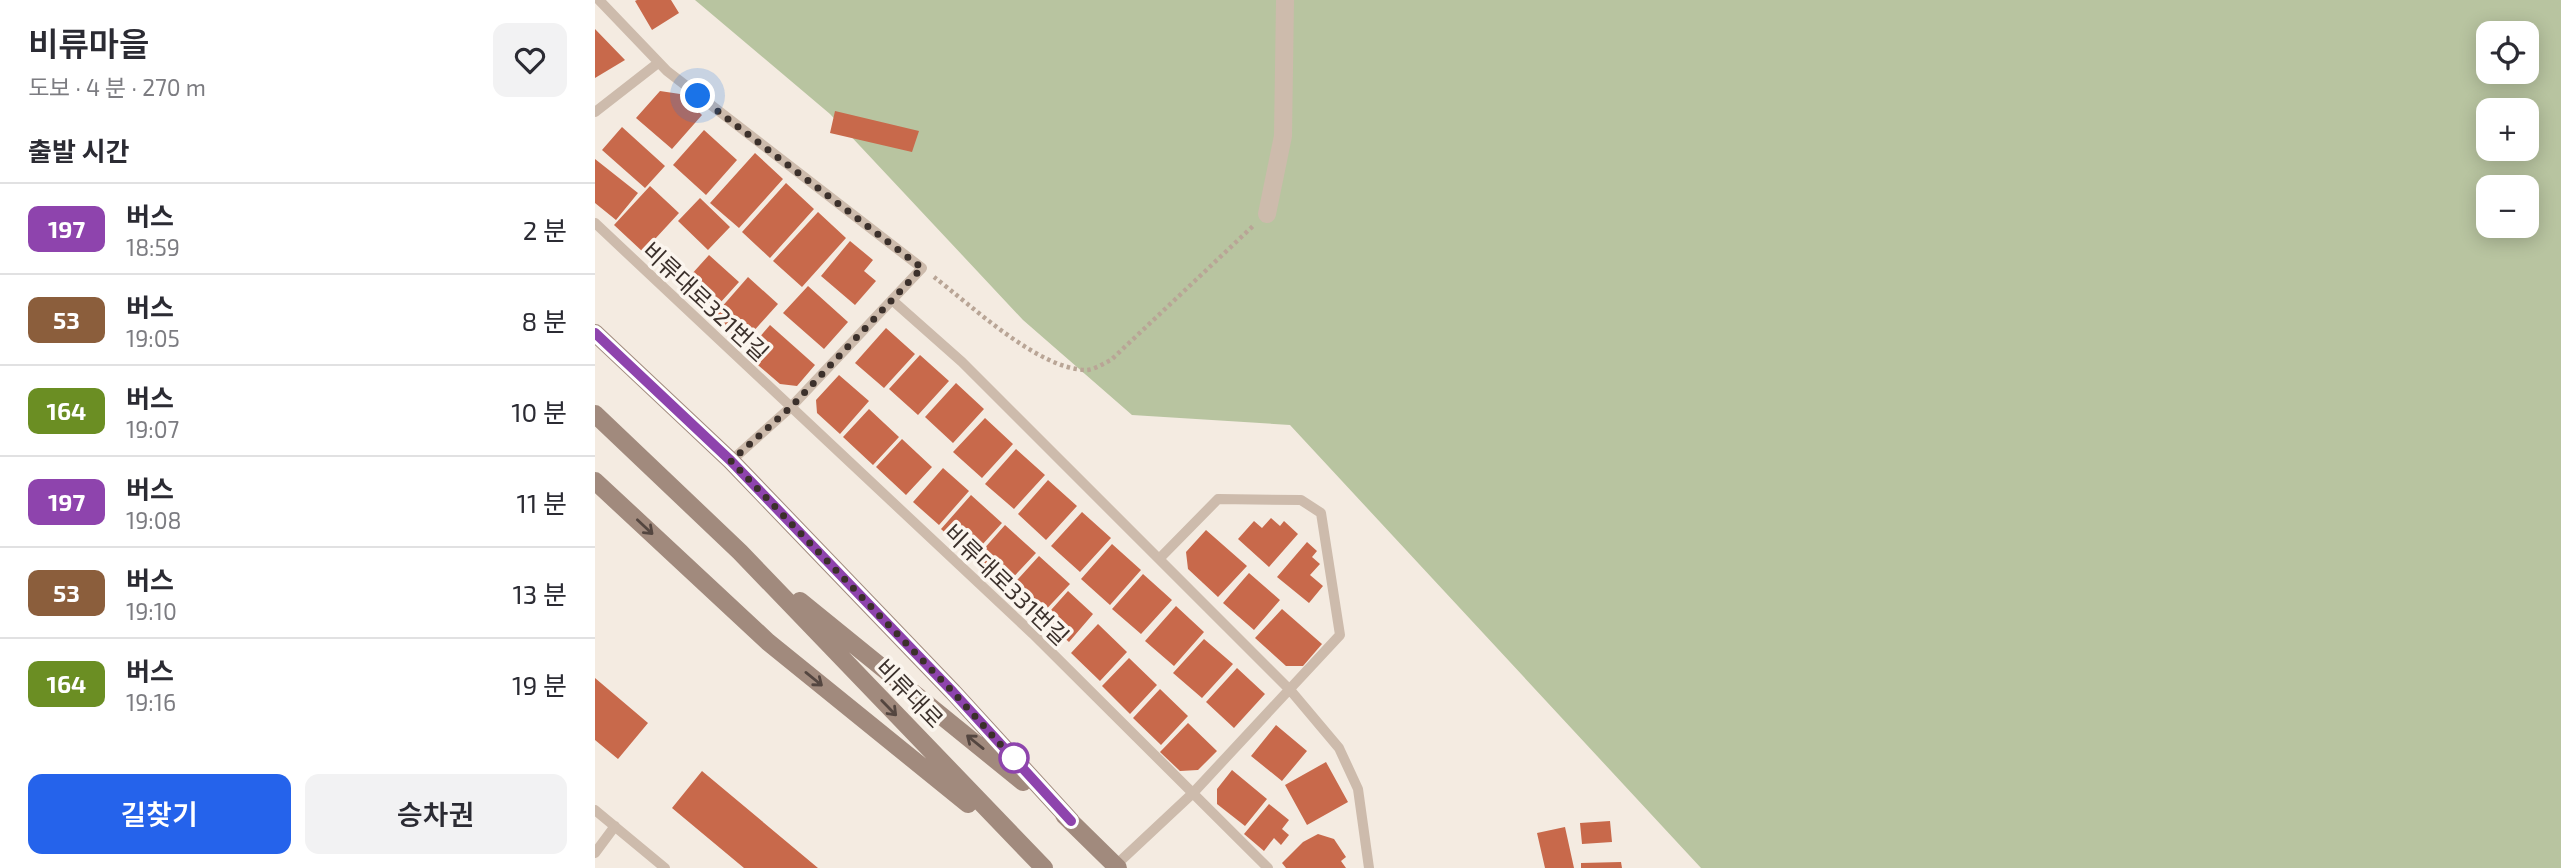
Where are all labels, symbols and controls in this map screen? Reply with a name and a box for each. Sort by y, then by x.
map controls [2476,21,2539,238]
button: locate [2476,21,2539,84]
text: 비류마을 [28,23,149,63]
button: heart [493,23,567,97]
text: 도보 · 4 분 · 270 m [28,73,206,101]
your location [680,78,715,113]
button: + [2476,98,2539,161]
text: 출발 시간 [28,135,129,166]
button: − [2476,175,2539,238]
text: 버스 [126,200,174,231]
text: 197 [48,214,85,243]
text: 2 분 [523,214,567,245]
text: 18:59 [126,233,180,261]
street label: 비류대로321번길 [637,236,775,366]
text: 버스 [126,291,174,322]
text: 53 [53,305,80,334]
text: 8 분 [521,305,567,336]
text: 19:05 [126,324,180,352]
text: 버스 [126,382,174,413]
text: 164 [47,396,86,425]
text: 10 분 [511,396,567,427]
text: 19:07 [126,415,179,443]
text: 버스 [126,473,174,504]
text: 197 [48,487,85,516]
text: 11 분 [517,487,567,518]
text: 19:08 [126,506,182,534]
street label: 비류대로331번길 [939,518,1075,650]
one-way arrow [636,519,653,536]
text: 버스 [126,564,174,595]
text: 53 [53,578,80,607]
text: 13 분 [512,578,567,609]
text: 19:10 [126,597,177,625]
street label: 비류대로 [871,653,949,733]
text: 버스 [126,655,174,686]
text: 164 [47,669,86,698]
text: 19 분 [512,669,567,700]
one-way arrow [805,672,823,687]
text: 19:16 [126,688,176,716]
one-way arrow [881,699,898,716]
one-way arrow [966,735,984,750]
unlabelled marker [999,743,1029,773]
button: 길찾기 [28,774,291,854]
button: 승차권 [305,774,567,854]

